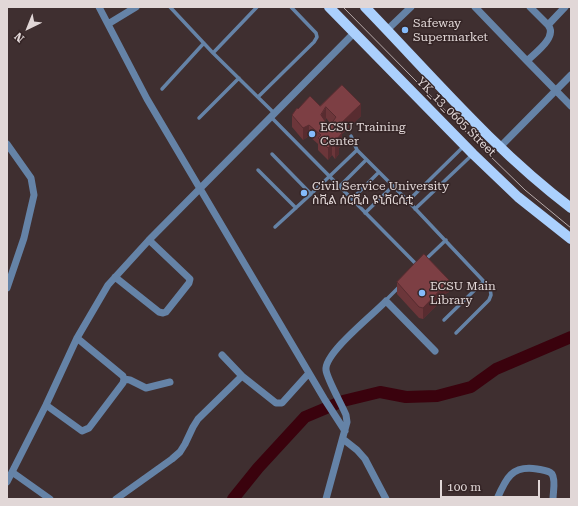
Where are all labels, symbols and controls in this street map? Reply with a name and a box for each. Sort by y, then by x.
north arrow [8,8,48,48]
place label: Safeway Supermarket [413,16,488,44]
marker: Safeway Supermarket [400,25,410,35]
text: N [12,30,27,45]
street label: YK_13_0605 Street [413,74,499,160]
place label: ECSU Training Center [320,120,405,148]
marker: ECSU Training Center [307,129,317,139]
place label: Civil Service University ስቪል ሰርቪስ ዩኒቨርሲቲ [312,179,449,207]
marker: Civil Service University ስቪል ሰርቪስ ዩኒቨርሲቲ [299,188,309,198]
place label: ECSU Main Library [430,279,496,307]
marker: ECSU Main Library [417,288,427,298]
scale bar [442,472,542,498]
text: 100 m [447,480,481,494]

